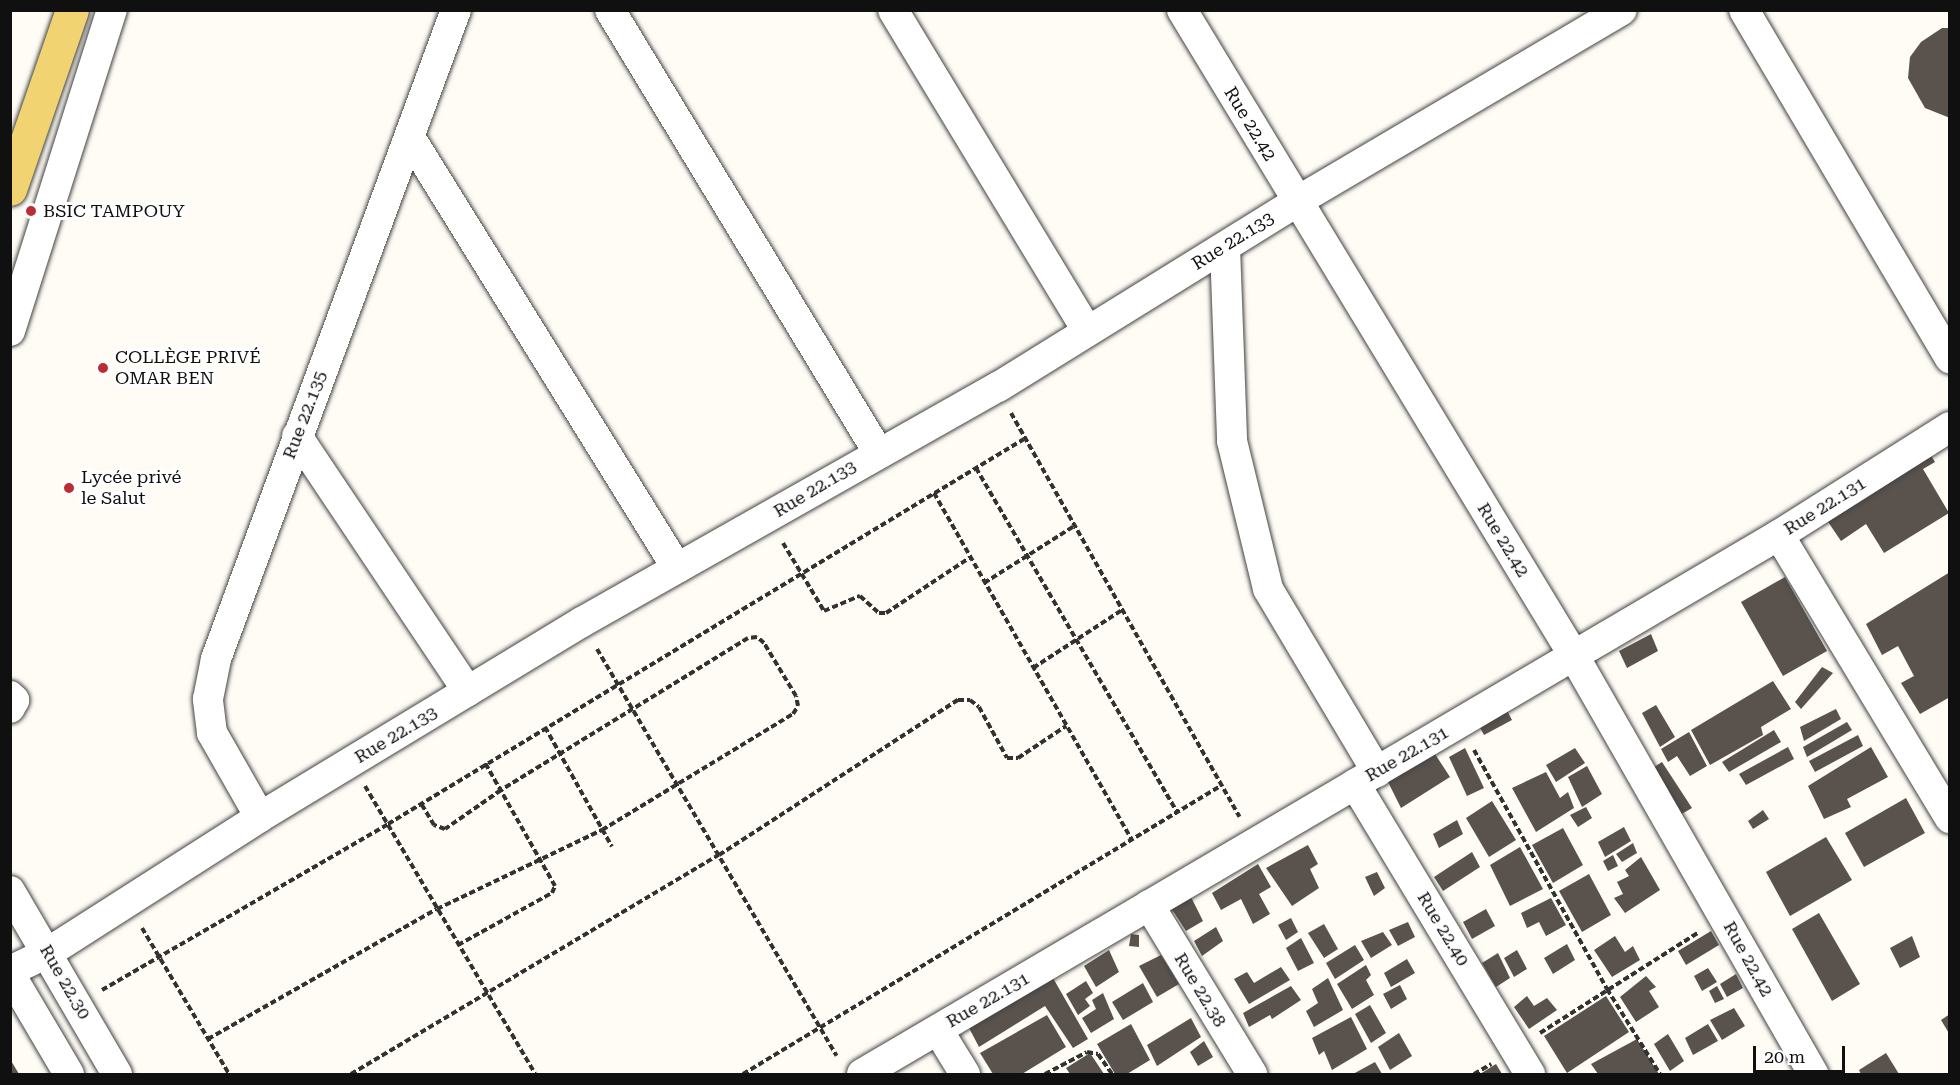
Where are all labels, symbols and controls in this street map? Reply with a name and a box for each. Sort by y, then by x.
street label: Rue 22.42 [1219,83,1281,165]
place label: BSIC TAMPOUY [43,200,185,222]
marker: BSIC TAMPOUY [24,204,38,218]
street label: Rue 22.133 [1188,207,1278,275]
place label: COLLÈGE PRIVÉ OMAR BEN [115,347,261,389]
marker: COLLÈGE PRIVÉ OMAR BEN [96,361,110,375]
street label: Rue 22.135 [278,368,332,462]
street label: Rue 22.133 [770,456,860,522]
place label: Lycée privé le Salut [81,467,181,510]
street label: Rue 22.131 [1780,472,1870,540]
marker: Lycée privé le Salut [62,481,76,495]
street label: Rue 22.42 [1472,499,1534,581]
street label: Rue 22.133 [351,702,441,768]
street label: Rue 22.131 [1361,721,1453,787]
street label: Rue 22.40 [1412,888,1474,970]
street label: Rue 22.42 [1718,918,1778,1000]
street label: Rue 22.30 [35,941,95,1023]
street label: Rue 22.38 [1169,949,1231,1031]
street label: Rue 22.131 [942,967,1034,1033]
scale bar [1756,1034,1848,1072]
text: 20 m [1764,1046,1805,1067]

